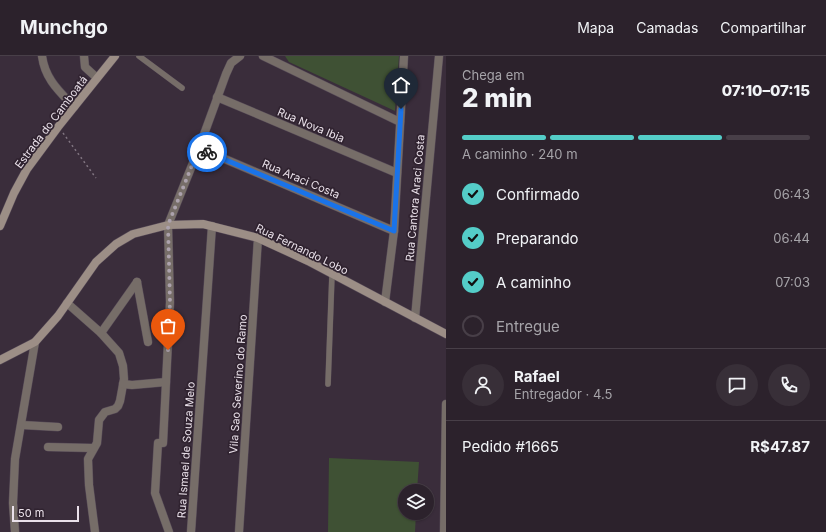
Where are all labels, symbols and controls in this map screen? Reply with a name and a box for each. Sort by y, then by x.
text: Munchgo [20,16,108,39]
text: Mapa [577,19,614,36]
text: Camadas [636,19,698,36]
text: Compartilhar [720,19,806,36]
text: Chega em [462,67,525,83]
pin [384,68,418,109]
street label: Estrada do Camboatá [12,73,90,171]
icon: home [390,74,412,96]
text: 07:10–07:15 [722,81,810,100]
text: 2 min [462,82,532,113]
street label: Rua Nova Ibia [275,105,347,145]
courier [187,132,227,172]
street label: Rua Cantora Araci Costa [402,134,428,262]
icon: bike [196,141,218,163]
text: A caminho · 240 m [462,146,578,162]
street label: Rua Araci Costa [260,156,342,202]
icon: check [462,183,484,205]
text: Confirmado [496,185,580,204]
text: 06:43 [774,186,810,202]
street label: Rua Fernando Lobo [253,220,351,278]
icon: check [462,227,484,249]
text: Preparando [496,229,579,248]
text: 06:44 [773,230,810,246]
icon: check [462,271,484,293]
text: A caminho [496,273,571,292]
text: 07:03 [775,274,810,290]
pin [151,309,185,350]
street label: Vila Sao Severino do Ramo [226,313,250,454]
icon: bag [157,315,179,337]
text: Entregue [496,317,560,336]
button: person [462,364,504,406]
button: chat [716,364,758,406]
button: phone [768,364,810,406]
text: Rafael [514,367,560,386]
street label: Rua Ismael de Souza Melo [174,381,198,519]
text: Entregador · 4.5 [514,386,612,402]
text: Pedido #1665 [462,437,559,456]
text: R$47.87 [750,437,810,456]
map controls [398,484,434,520]
button: layers [398,484,434,520]
scale bar [12,504,79,523]
text: 50 m [18,506,44,520]

